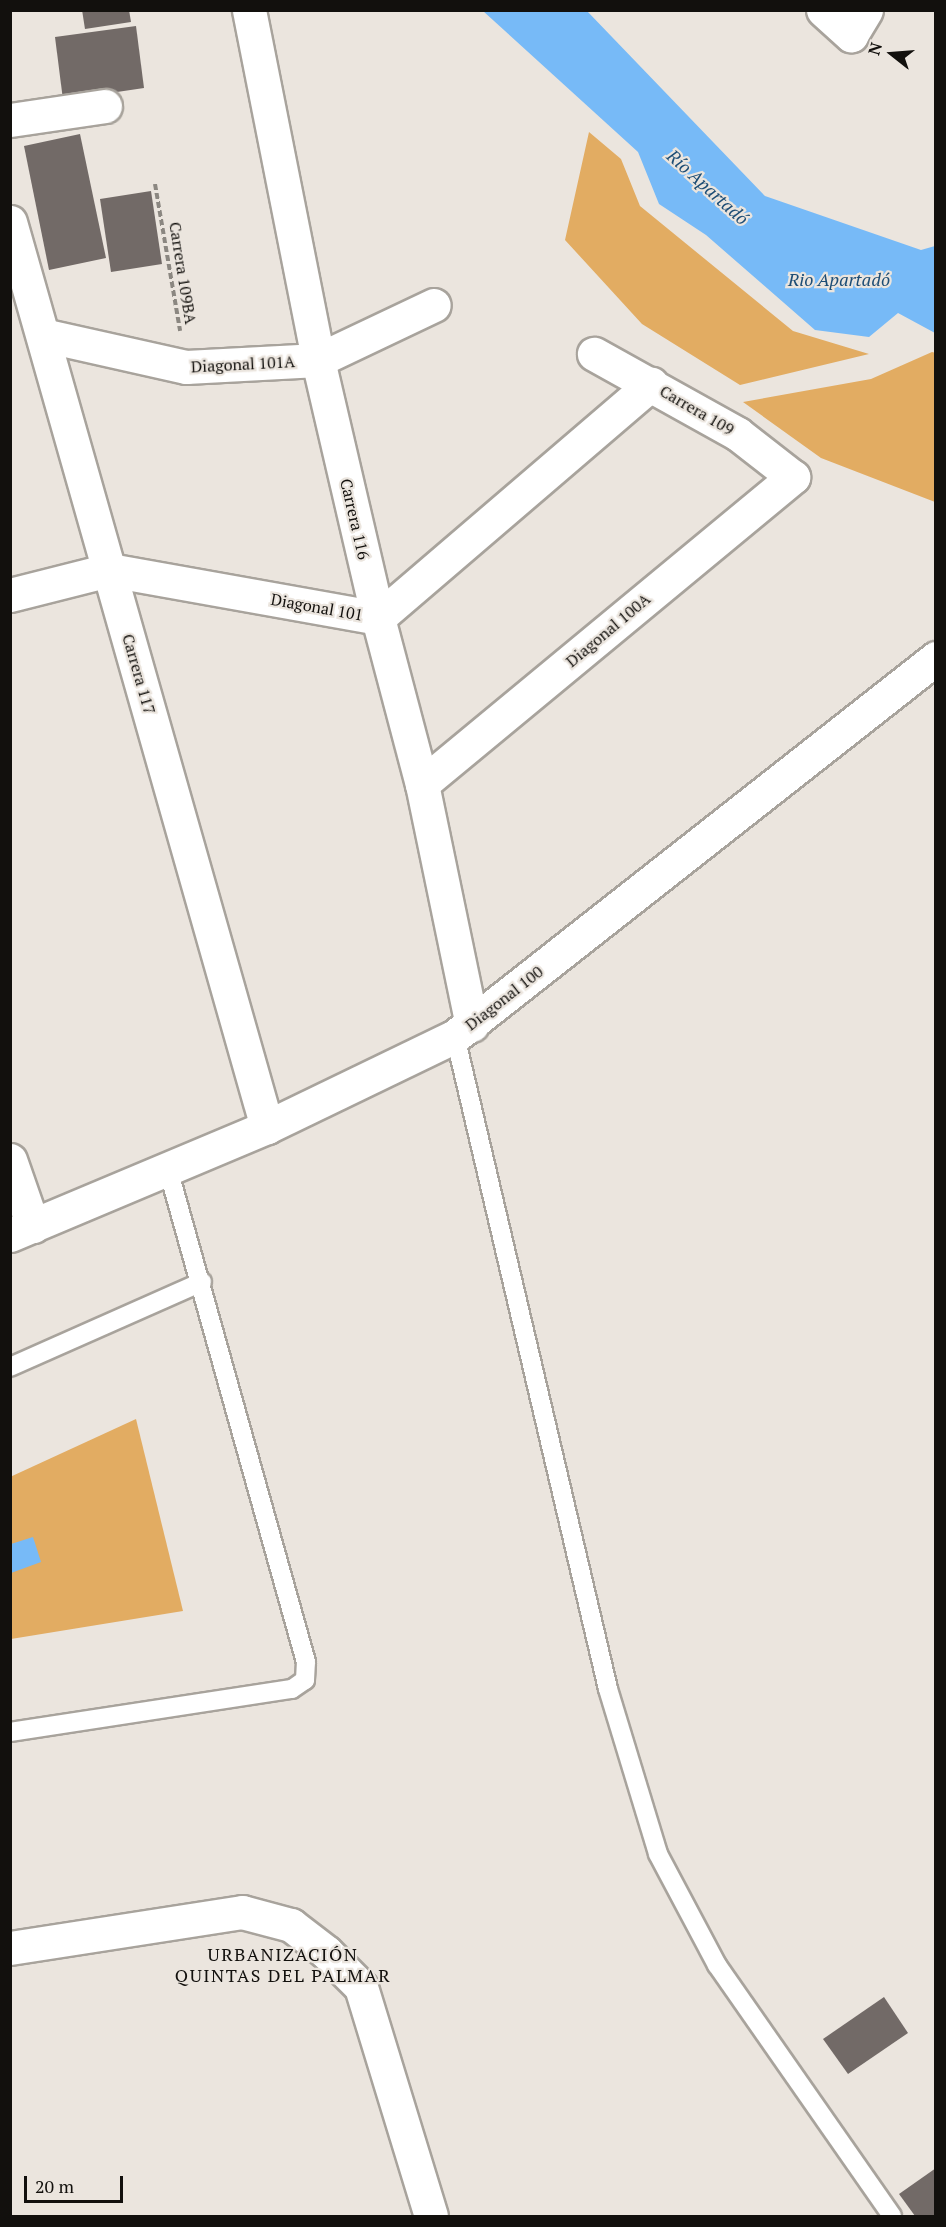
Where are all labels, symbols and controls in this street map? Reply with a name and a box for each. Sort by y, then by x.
north arrow [862,24,922,84]
text: N [862,40,887,58]
water label: Río Apartadó [663,145,753,229]
street label: Carrera 109BA [165,221,201,325]
water label: Rio Apartadó [788,268,890,290]
street label: Diagonal 101A [190,352,296,376]
street label: Carrera 109 [657,381,737,439]
street label: Carrera 116 [336,477,374,561]
street label: Diagonal 101 [269,589,365,625]
street label: Diagonal 100A [562,589,654,671]
street label: Carrera 117 [118,632,160,716]
street label: Diagonal 100 [461,962,547,1034]
district label: URBANIZACIÓN QUINTAS DEL PALMAR [175,1944,391,1986]
scale bar [27,2164,126,2202]
text: 20 m [35,2174,74,2198]

